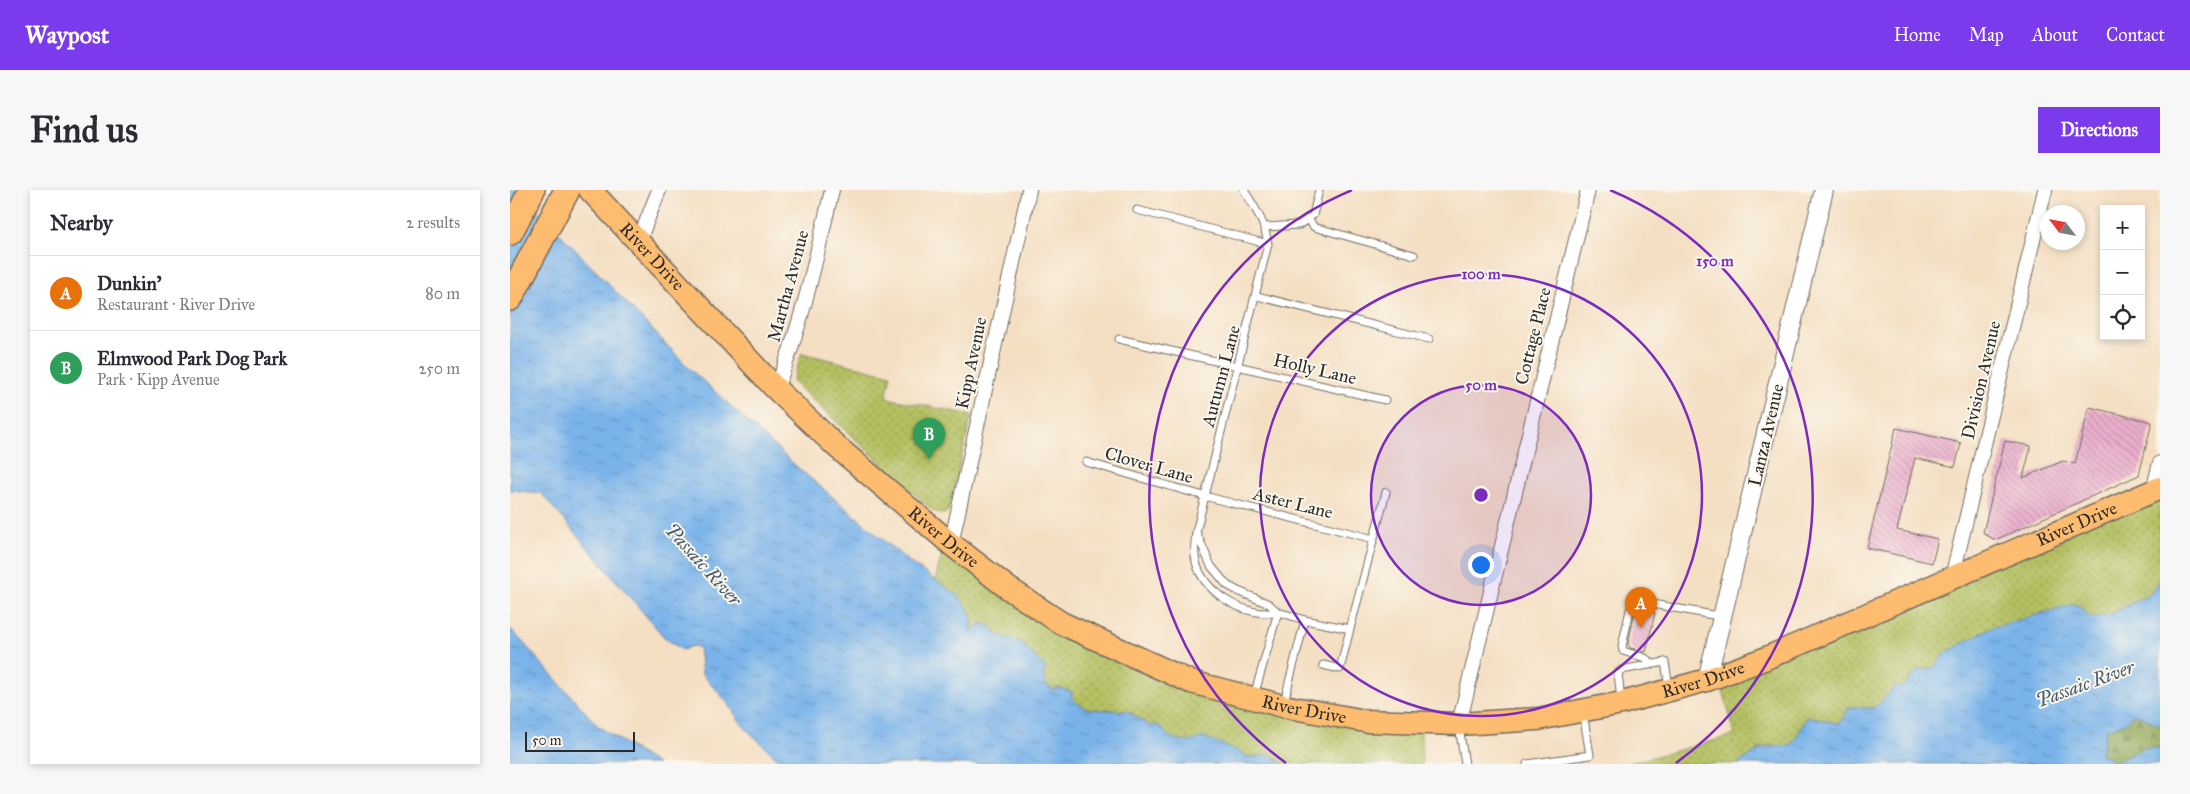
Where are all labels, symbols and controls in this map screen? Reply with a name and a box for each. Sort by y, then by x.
text: Waypost [25,20,109,50]
text: Home [1894,24,1941,46]
text: Map [1969,24,2004,46]
text: About [2032,24,2078,46]
text: Contact [2106,24,2165,46]
button: Directions [2038,107,2160,153]
text: Find us [30,109,138,152]
north arrow [2040,205,2085,250]
map controls [2100,205,2145,340]
button: + [2100,205,2145,250]
text: Nearby [50,210,113,236]
text: 2 results [406,213,460,232]
street label: River Drive [615,218,689,295]
street label: Martha Avenue [763,228,813,344]
button: − [2100,250,2145,295]
text: 150 m [1696,252,1734,270]
text: 100 m [1461,265,1501,283]
text: Dunkin' [97,272,161,295]
text: A [61,284,71,303]
text: 80 m [425,284,460,303]
street label: Cottage Place [1510,285,1557,387]
text: Restaurant · River Drive [97,295,255,314]
button: locate [2100,295,2145,340]
street label: Kipp Avenue [951,315,991,411]
street label: Division Avenue [1957,319,2005,441]
street label: Autumn Lane [1197,323,1245,430]
text: Elmwood Park Dog Park [97,347,287,370]
street label: Holly Lane [1271,349,1359,389]
text: B [61,359,71,378]
text: 250 m [419,359,460,378]
text: Park · Kipp Avenue [97,370,220,389]
text: 50 m [1465,376,1497,394]
street label: Lanza Avenue [1744,382,1788,488]
pin: B [913,418,945,459]
street label: Clover Lane [1102,442,1196,488]
street label: Aster Lane [1250,482,1335,524]
centre of rings [1472,486,1490,504]
street label: River Drive [2033,497,2120,551]
street label: River Drive [903,501,983,573]
water label: Passaic River [661,518,747,611]
your location [1468,552,1494,578]
pin: A [1625,587,1657,628]
water label: Passaic River [2033,655,2138,712]
street label: River Drive [1659,656,1747,703]
street label: River Drive [1260,690,1348,728]
scale bar [525,729,635,752]
text: 50 m [532,732,561,749]

